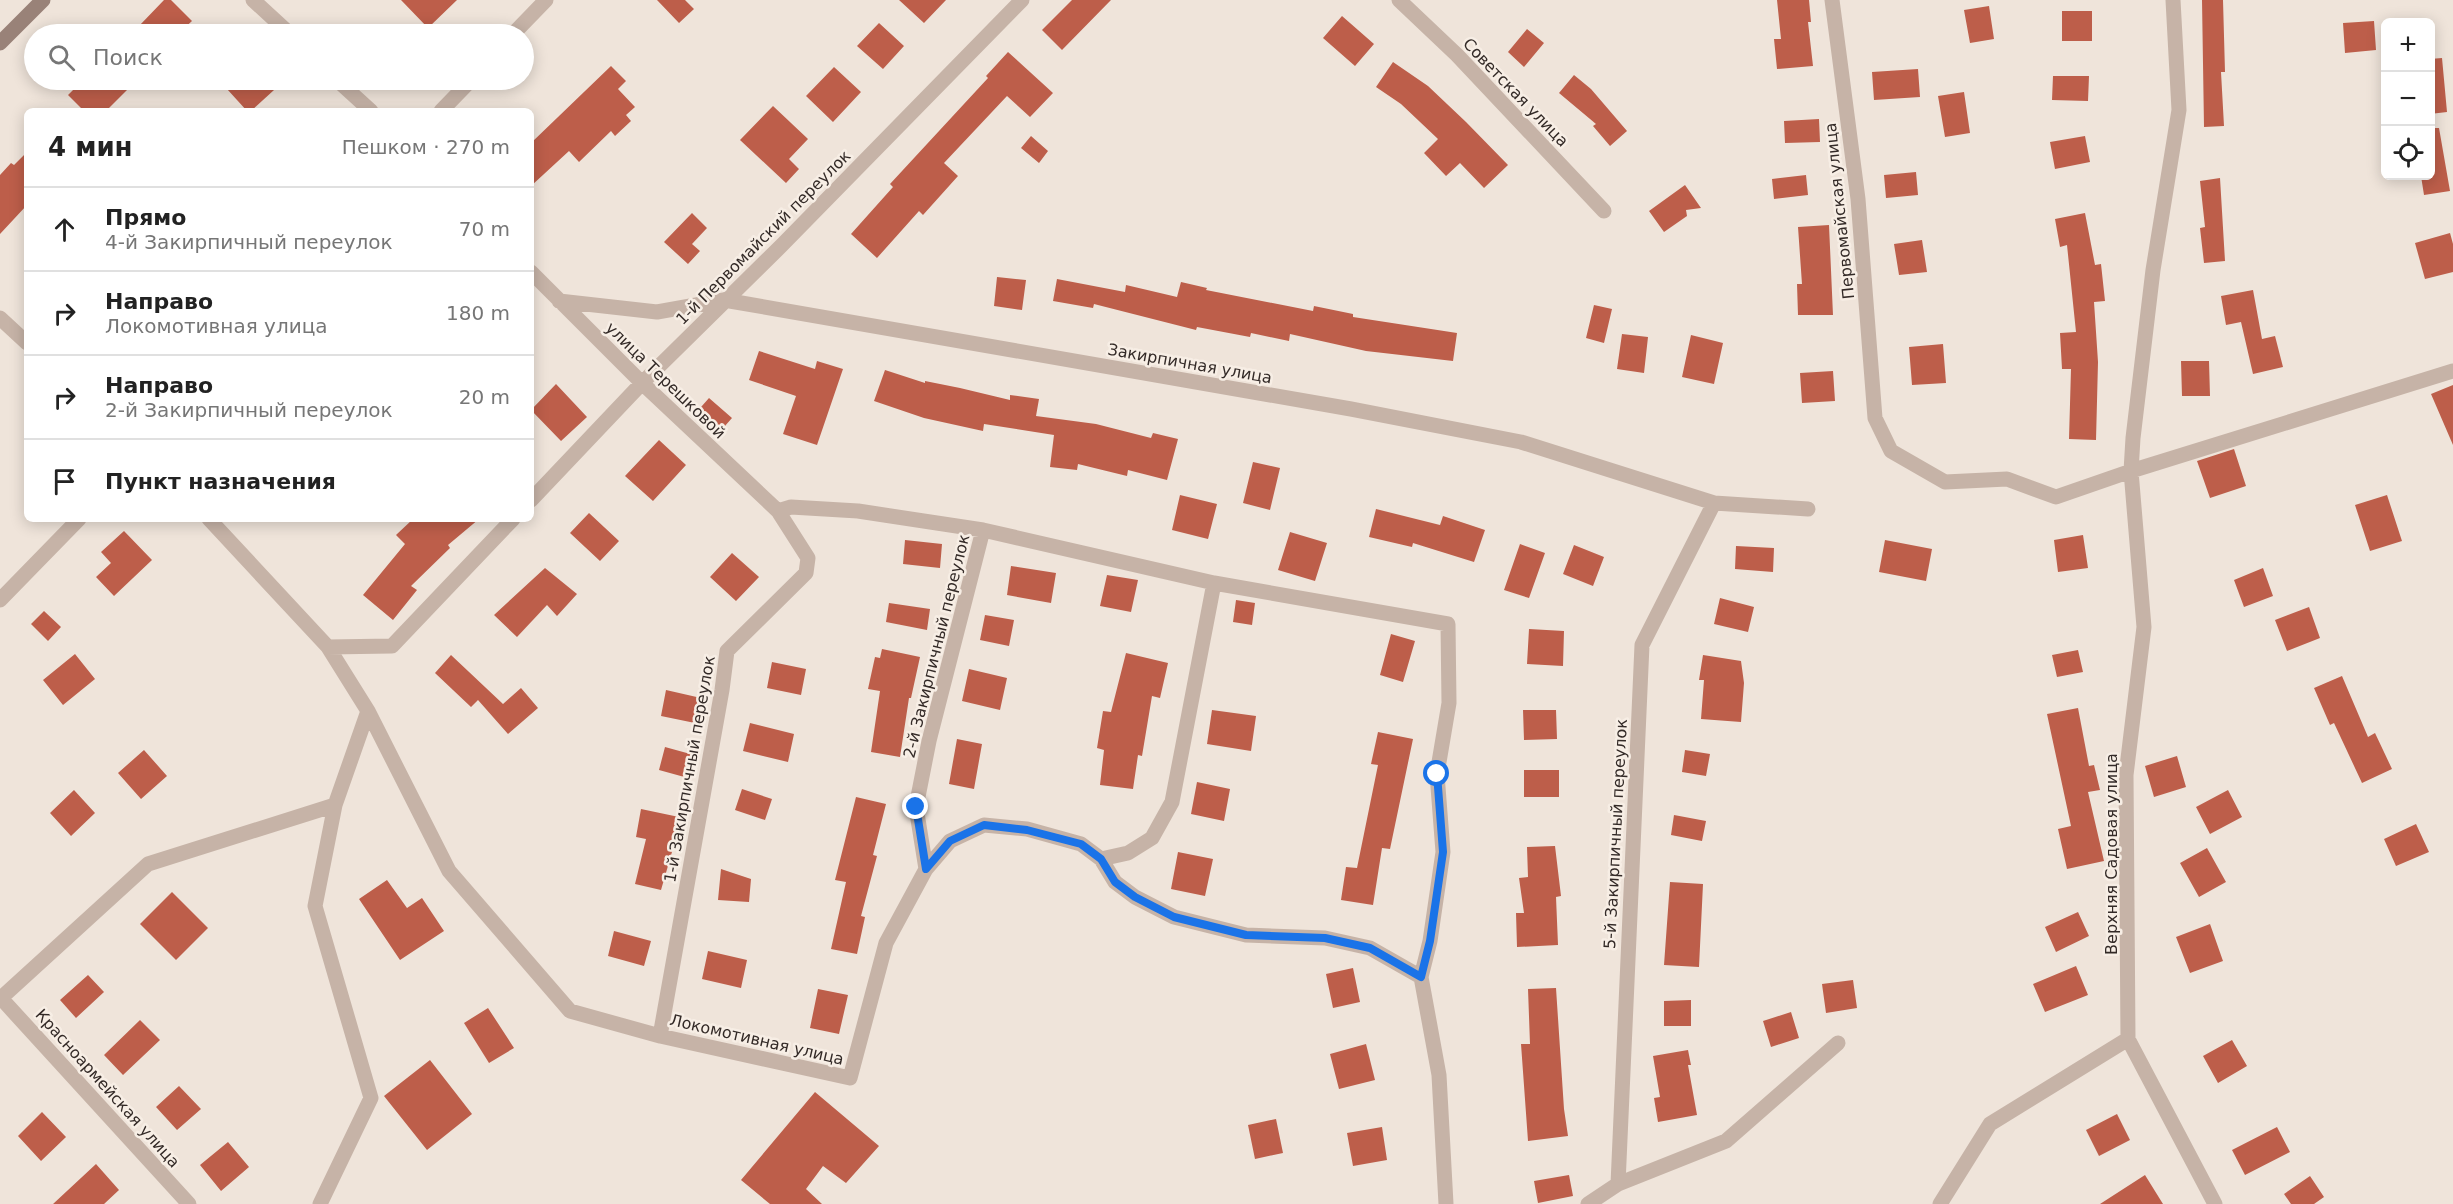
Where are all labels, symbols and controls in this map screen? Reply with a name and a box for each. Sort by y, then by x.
map controls [2381,18,2435,180]
button: + [2381,18,2435,72]
search box [24,24,534,90]
street label: Советская улица [1459,34,1572,150]
icon: search [45,41,78,74]
text: Поиск [93,45,163,70]
button: − [2381,72,2435,126]
street label: Первомайская улица [1821,122,1858,300]
button: locate [2381,126,2435,180]
text: 4 мин [48,132,133,162]
text: Пешком · 270 m [342,135,510,159]
street label: 1-й Первомайский переулок [672,146,855,328]
text: Прямо [105,205,186,230]
icon: ahead [48,213,81,246]
text: 70 m [459,217,510,241]
text: 4-й Закирпичный переулок [105,230,393,254]
text: Направо [105,289,213,314]
icon: right [48,297,81,330]
text: 180 m [446,301,510,325]
text: Локомотивная улица [105,314,328,338]
street label: улица Терешковой [602,318,730,442]
street label: Закирпичная улица [1106,340,1273,387]
text: Направо [105,373,213,398]
icon: right [48,381,81,414]
text: 20 m [459,385,510,409]
text: 2-й Закирпичный переулок [105,398,393,422]
icon: arrive [48,465,81,498]
text: Пункт назначения [105,469,336,494]
street label: 2-й Закирпичный переулок [899,532,974,760]
street label: 1-й Закирпичный переулок [660,654,719,884]
street label: 5-й Закирпичный переулок [1600,718,1631,949]
street label: Верхняя Садовая улица [2102,753,2121,955]
route start [1423,760,1449,786]
route end [902,793,928,819]
street label: Красноармейская улица [32,1005,184,1171]
street label: Локомотивная улица [668,1010,846,1069]

